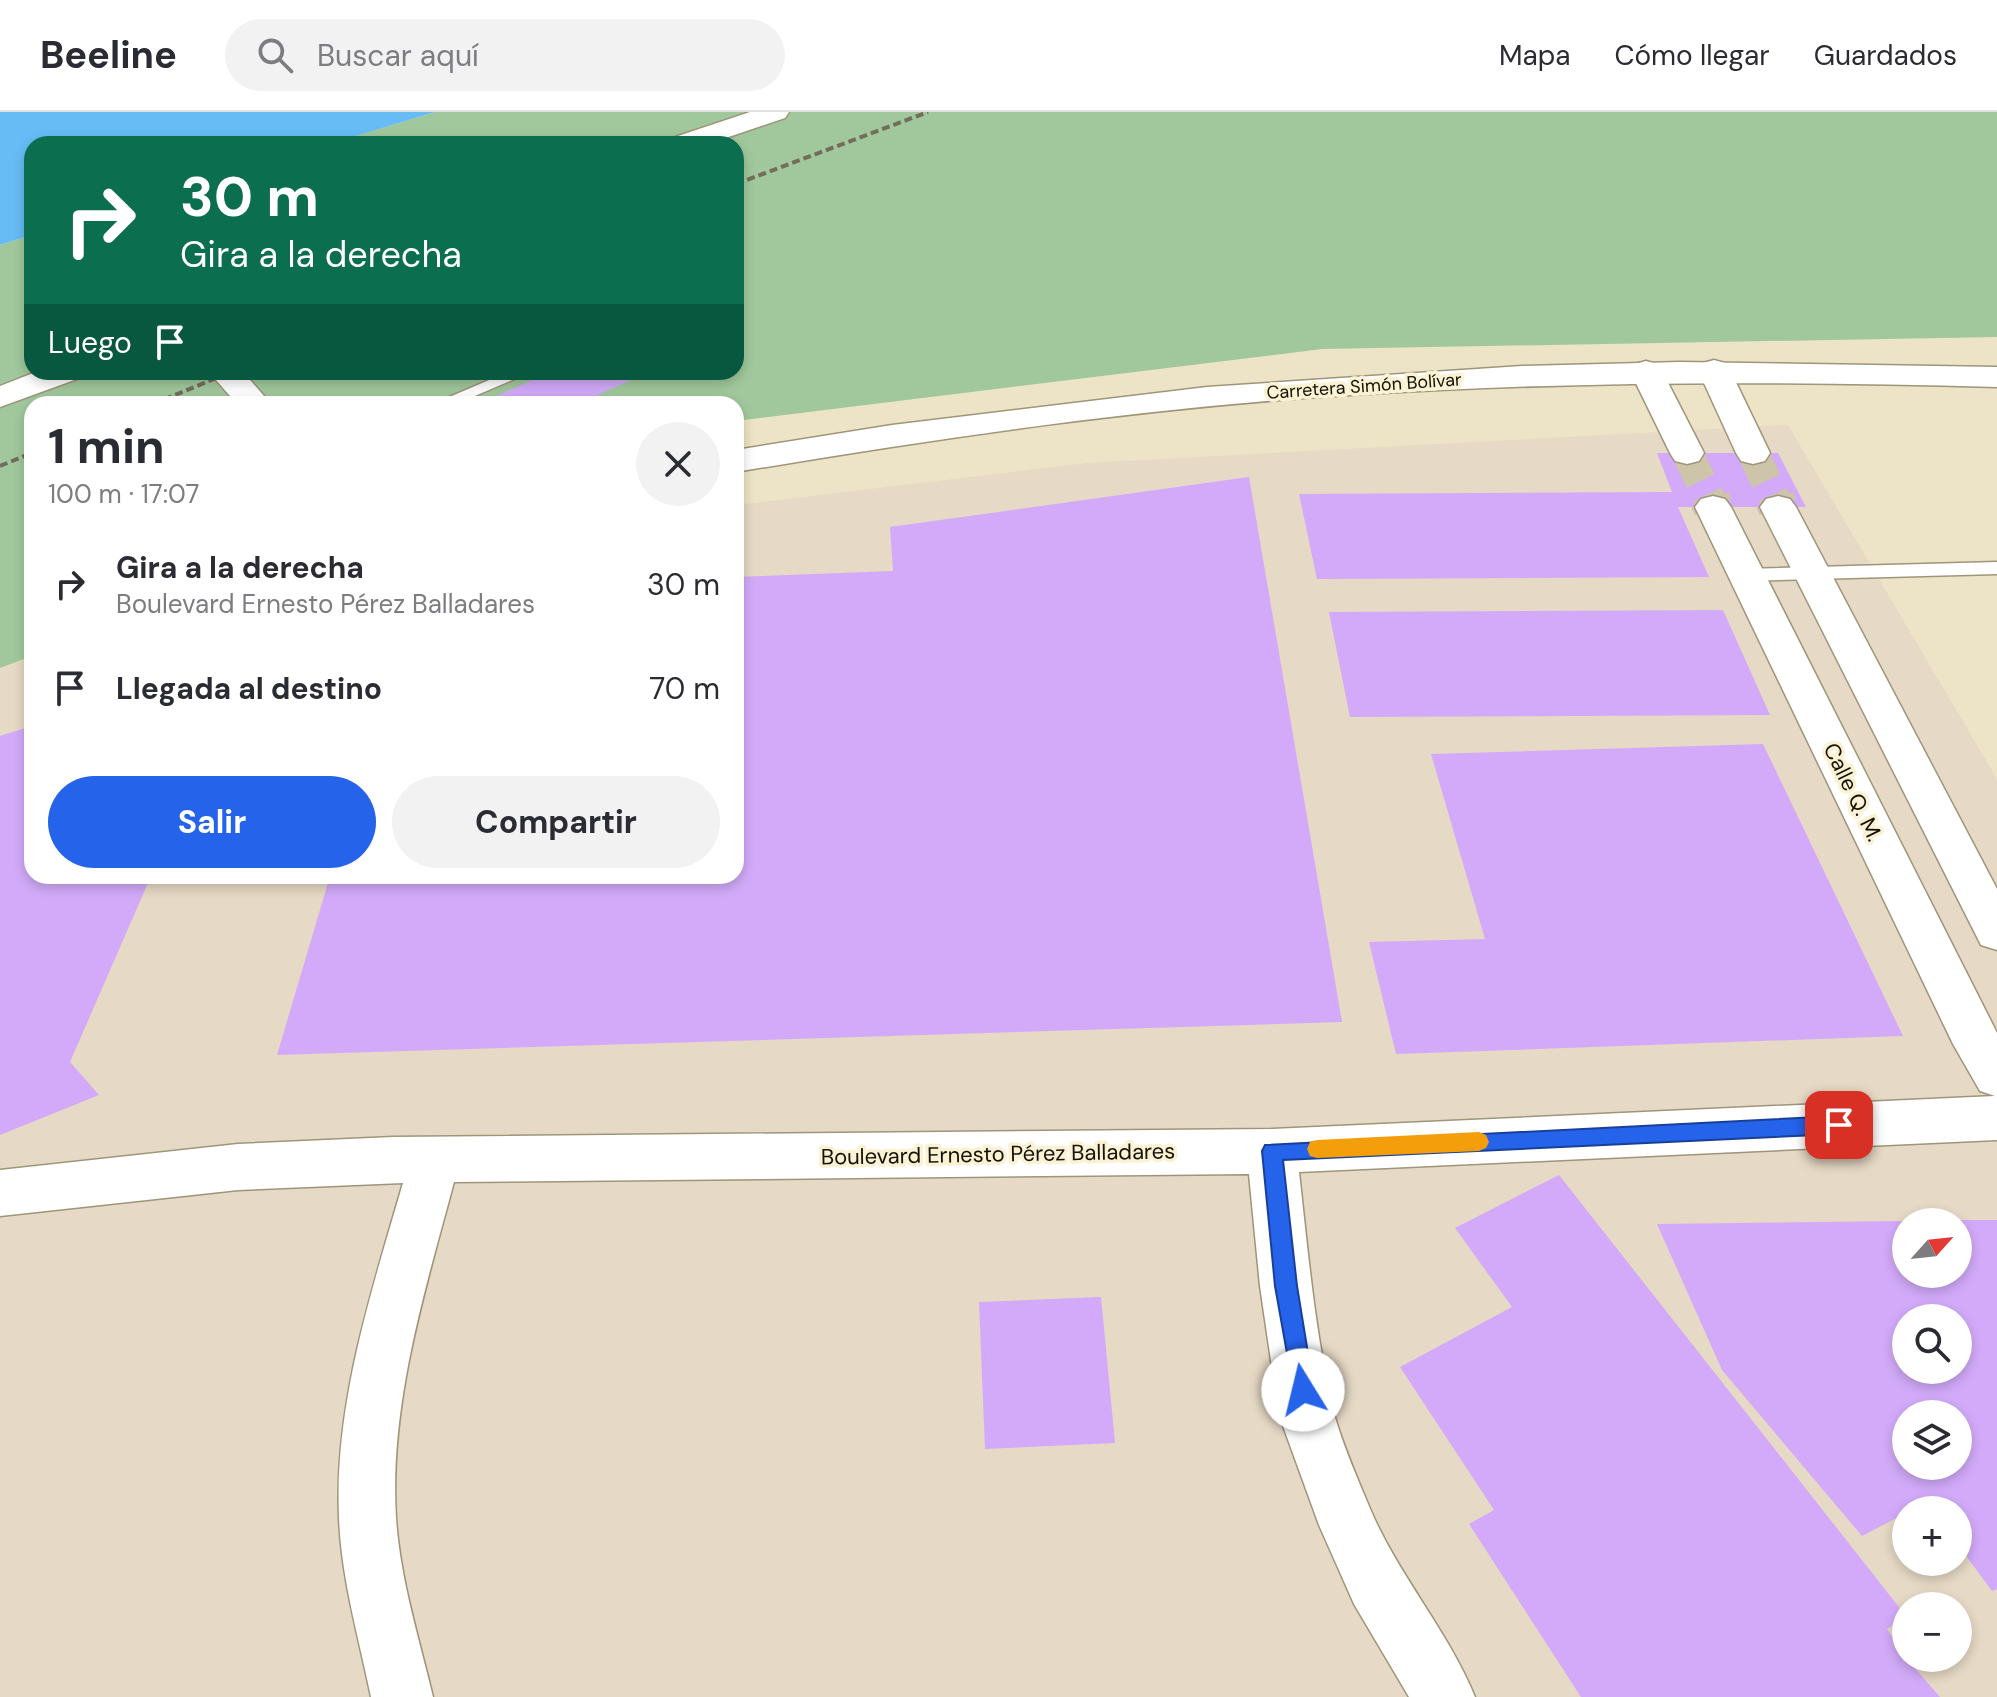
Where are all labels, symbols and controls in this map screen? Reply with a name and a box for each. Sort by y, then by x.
search box [225,19,785,91]
text: Beeline [40,30,177,80]
icon: search [253,33,297,77]
text: Buscar aquí [317,36,479,75]
text: Mapa [1499,37,1570,74]
text: Cómo llegar [1614,37,1770,74]
text: Guardados [1814,37,1957,74]
text: 30 m [180,160,319,233]
icon: right [48,168,152,272]
text: Gira a la derecha [180,231,462,278]
icon: arrive [148,320,192,364]
text: Luego [48,323,132,362]
street label: Carretera Simón Bolívar [1266,367,1463,405]
text: 1 min [48,415,165,478]
button: close [636,422,720,506]
text: 100 m · 17:07 [48,477,199,511]
text: Gira a la derecha [116,548,364,587]
icon: right [48,562,92,606]
text: 30 m [647,565,720,604]
text: Boulevard Ernesto Pérez Balladares [116,587,535,621]
icon: arrive [48,666,92,710]
text: Llegada al destino [116,669,382,708]
text: 70 m [649,669,720,708]
street label: Calle Q. M. [1817,738,1889,846]
button: Salir [48,776,376,868]
button: Compartir [392,776,720,868]
pin [1805,1091,1873,1159]
icon: arrive [1817,1103,1861,1147]
street label: Boulevard Ernesto Pérez Balladares [821,1136,1175,1172]
north arrow [1892,1208,1972,1288]
map controls [1892,1208,1972,1672]
button: search [1892,1304,1972,1384]
position arrow [1261,1348,1345,1432]
button: layers [1892,1400,1972,1480]
button: + [1892,1496,1972,1576]
button: − [1892,1592,1972,1672]

